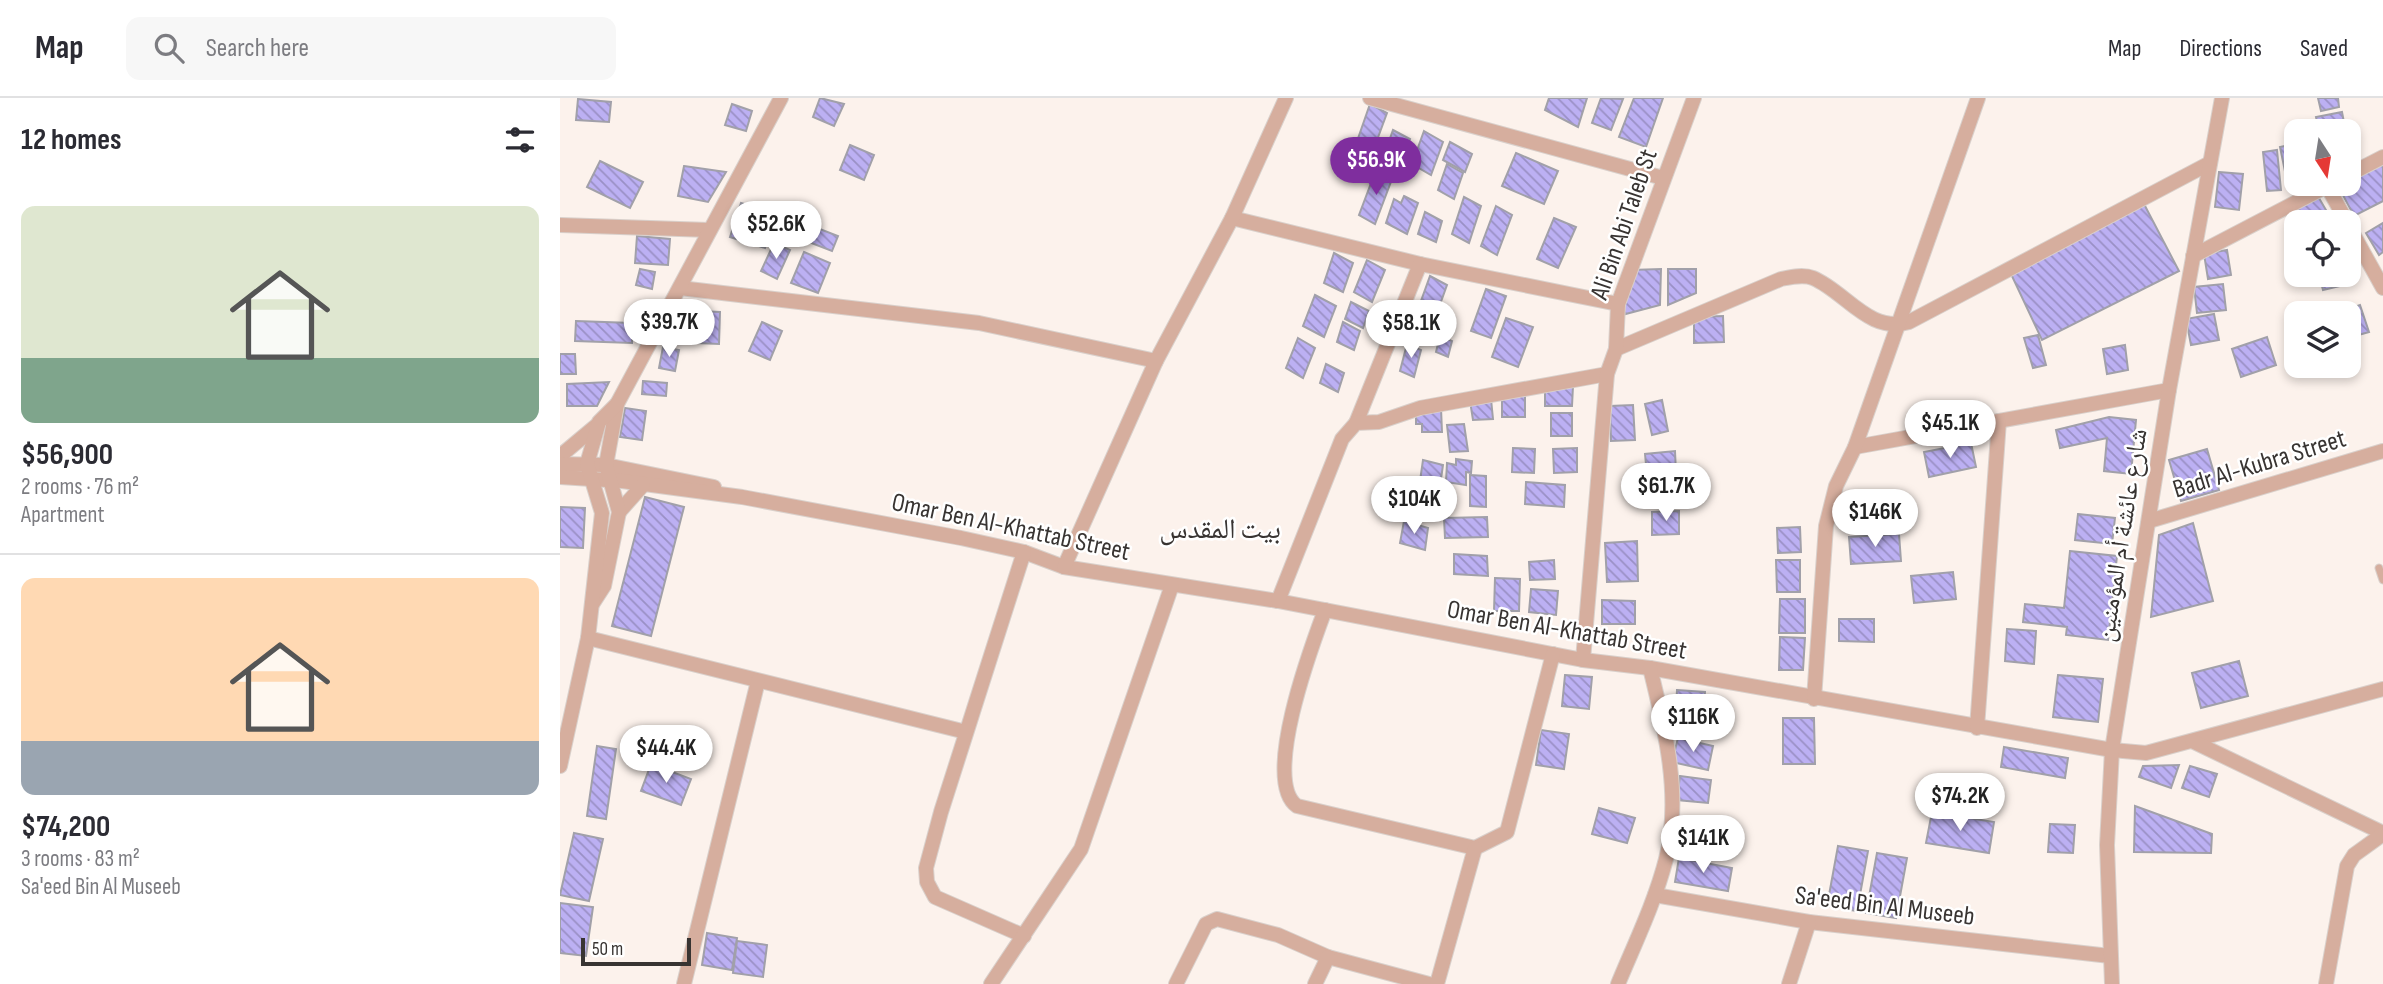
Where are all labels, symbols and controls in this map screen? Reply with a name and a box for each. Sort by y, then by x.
search box [126,17,616,80]
text: Map [35,28,84,68]
icon: search [150,29,188,67]
text: Search here [206,33,309,64]
text: Map [2108,34,2141,63]
text: Directions [2179,34,2262,63]
text: Saved [2300,34,2348,63]
north arrow [2284,119,2361,196]
map controls [2284,119,2361,378]
icon: filters [501,121,539,159]
text: 12 homes [21,122,122,158]
pin: $56.9K [1319,138,1433,197]
street label: Ali Bin Abi Taleb St [1584,145,1665,305]
text: $56.9K [1346,146,1406,174]
pin: $52.6K [719,202,833,261]
text: $52.6K [747,210,805,238]
button: locate [2284,210,2361,287]
icon: home [217,252,343,378]
pin: $39.7K [612,300,726,359]
pin: $58.1K [1354,300,1468,360]
button: layers [2284,301,2361,378]
text: $39.7K [640,308,698,336]
text: $58.1K [1382,309,1440,337]
pin: $45.1K [1893,400,2007,460]
text: $45.1K [1921,409,1979,437]
street label: Badr Al-Kubra Street [2169,423,2350,505]
street label: شارع عائشة أم المؤمنين [2089,426,2156,644]
text: $56,900 [21,437,113,473]
pin: $61.7K [1609,464,1723,523]
text: $61.7K [1637,472,1695,500]
text: 2 rooms · 76 m² [21,473,139,501]
pin: $104K [1365,476,1463,536]
text: $104K [1387,485,1441,513]
street label: Omar Ben Al-Khattab Street [889,487,1133,568]
pin: $146K [1826,490,1924,549]
text: $146K [1848,498,1902,526]
text: Apartment [21,501,105,529]
district label: بيت المقدس [1159,513,1281,546]
street label: Omar Ben Al-Khattab Street [1445,594,1689,667]
icon: home [217,624,343,750]
pin: $116K [1644,694,1742,754]
text: $116K [1667,703,1719,731]
pin: $44.4K [609,726,723,785]
text: $44.4K [636,734,696,762]
pin: $74.2K [1903,774,2017,833]
text: $74.2K [1931,782,1989,810]
text: $74,200 [21,809,110,845]
pin: $141K [1654,816,1752,875]
text: $141K [1677,824,1729,852]
text: 3 rooms · 83 m² [21,845,140,873]
text: Sa'eed Bin Al Museeb [21,873,181,901]
street label: Sa'eed Bin Al Museeb [1793,880,1976,933]
scale bar [581,935,691,967]
text: 50 m [592,938,623,961]

